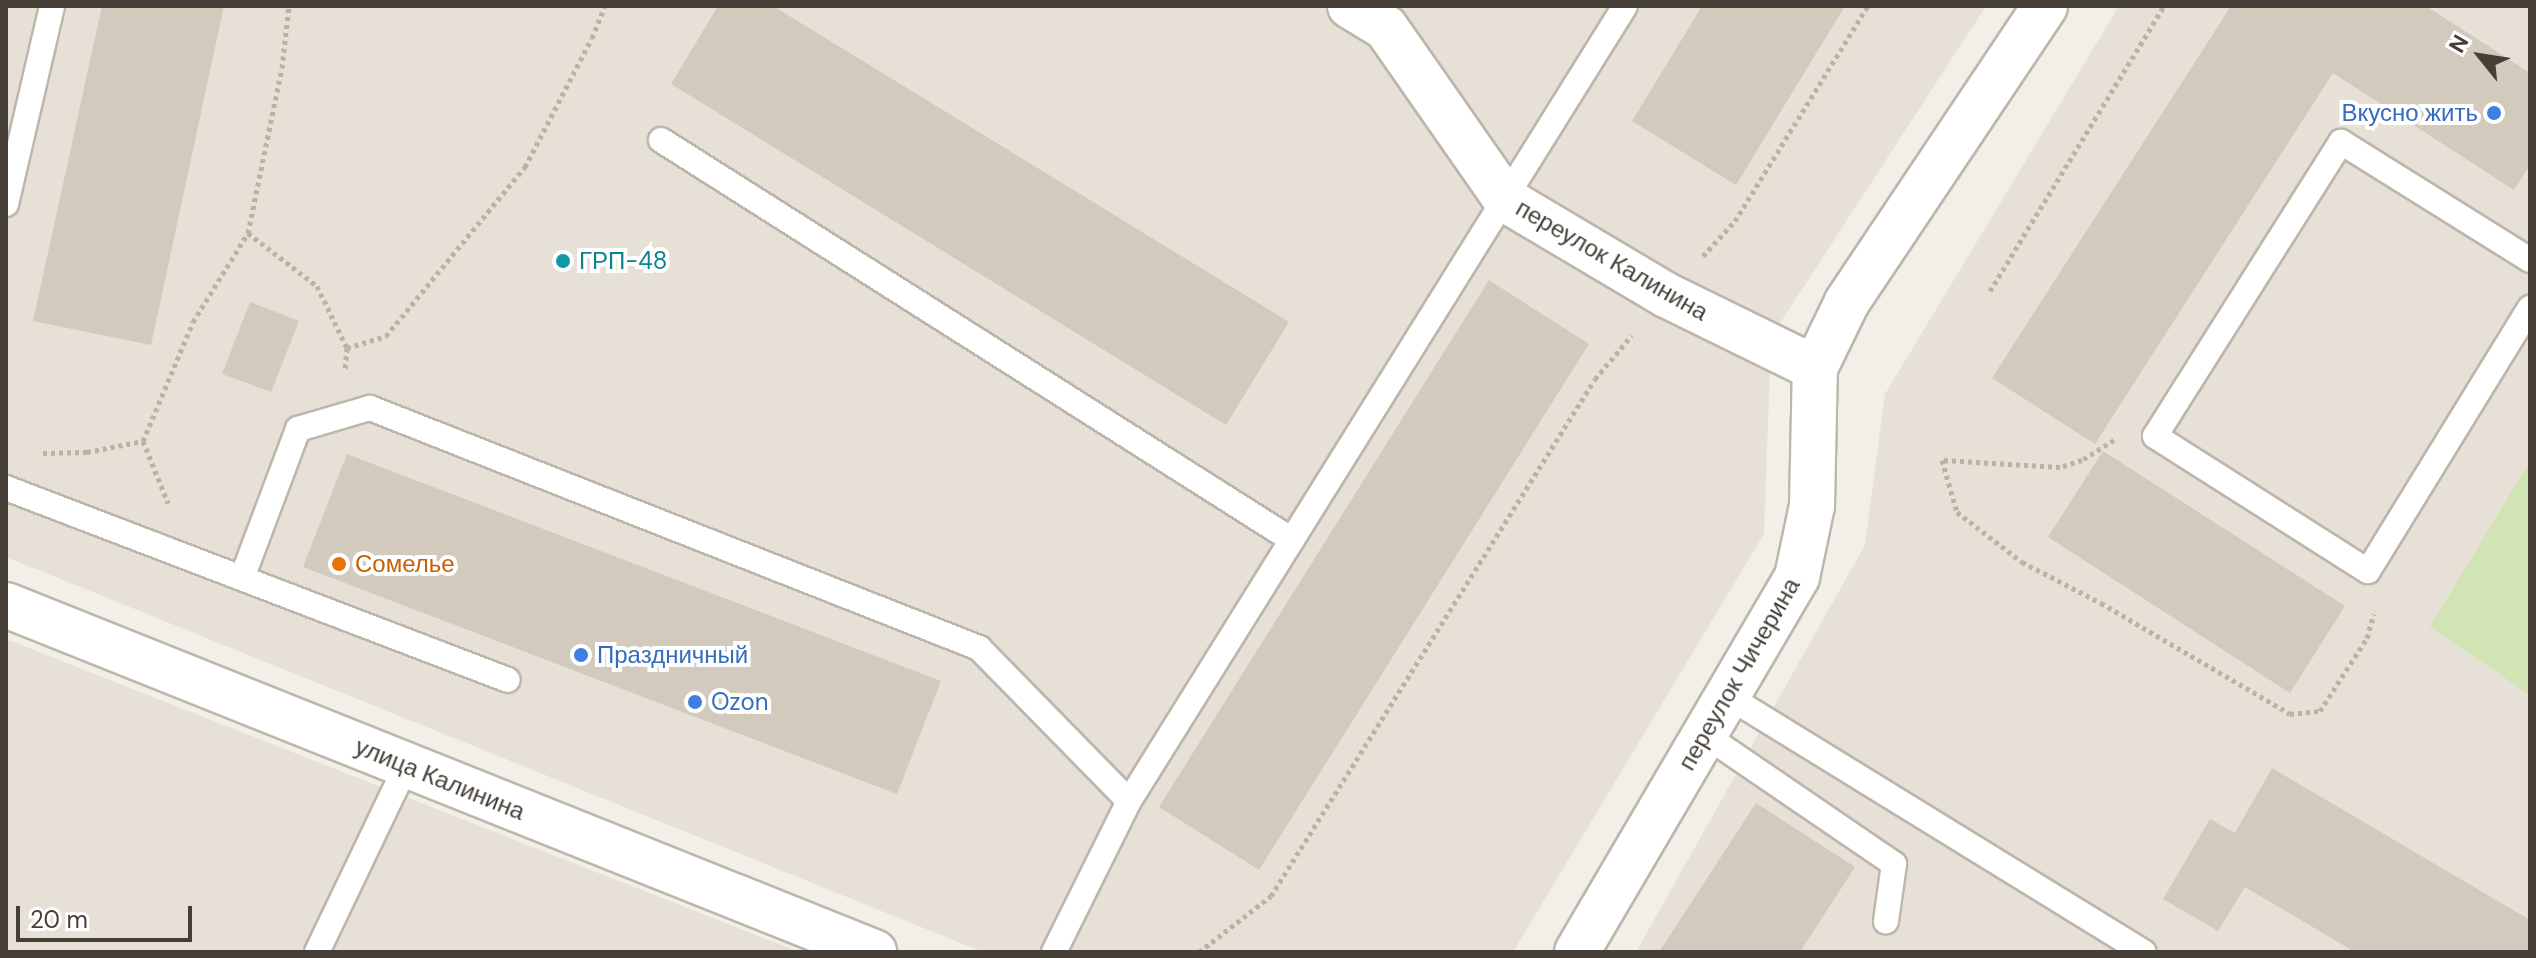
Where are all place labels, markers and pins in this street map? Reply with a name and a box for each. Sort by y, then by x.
place label: Вкусно жить [2342,99,2478,127]
marker: Вкусно жить [2485,104,2503,122]
place label: ГРП-48 [579,247,667,275]
marker: ГРП-48 [554,252,572,270]
place label: Сомелье [355,550,455,578]
marker: Сомелье [330,555,348,573]
place label: Праздничный [597,641,748,669]
marker: Праздничный [572,646,590,664]
place label: Ozon [711,688,769,716]
marker: Ozon [686,693,704,711]

